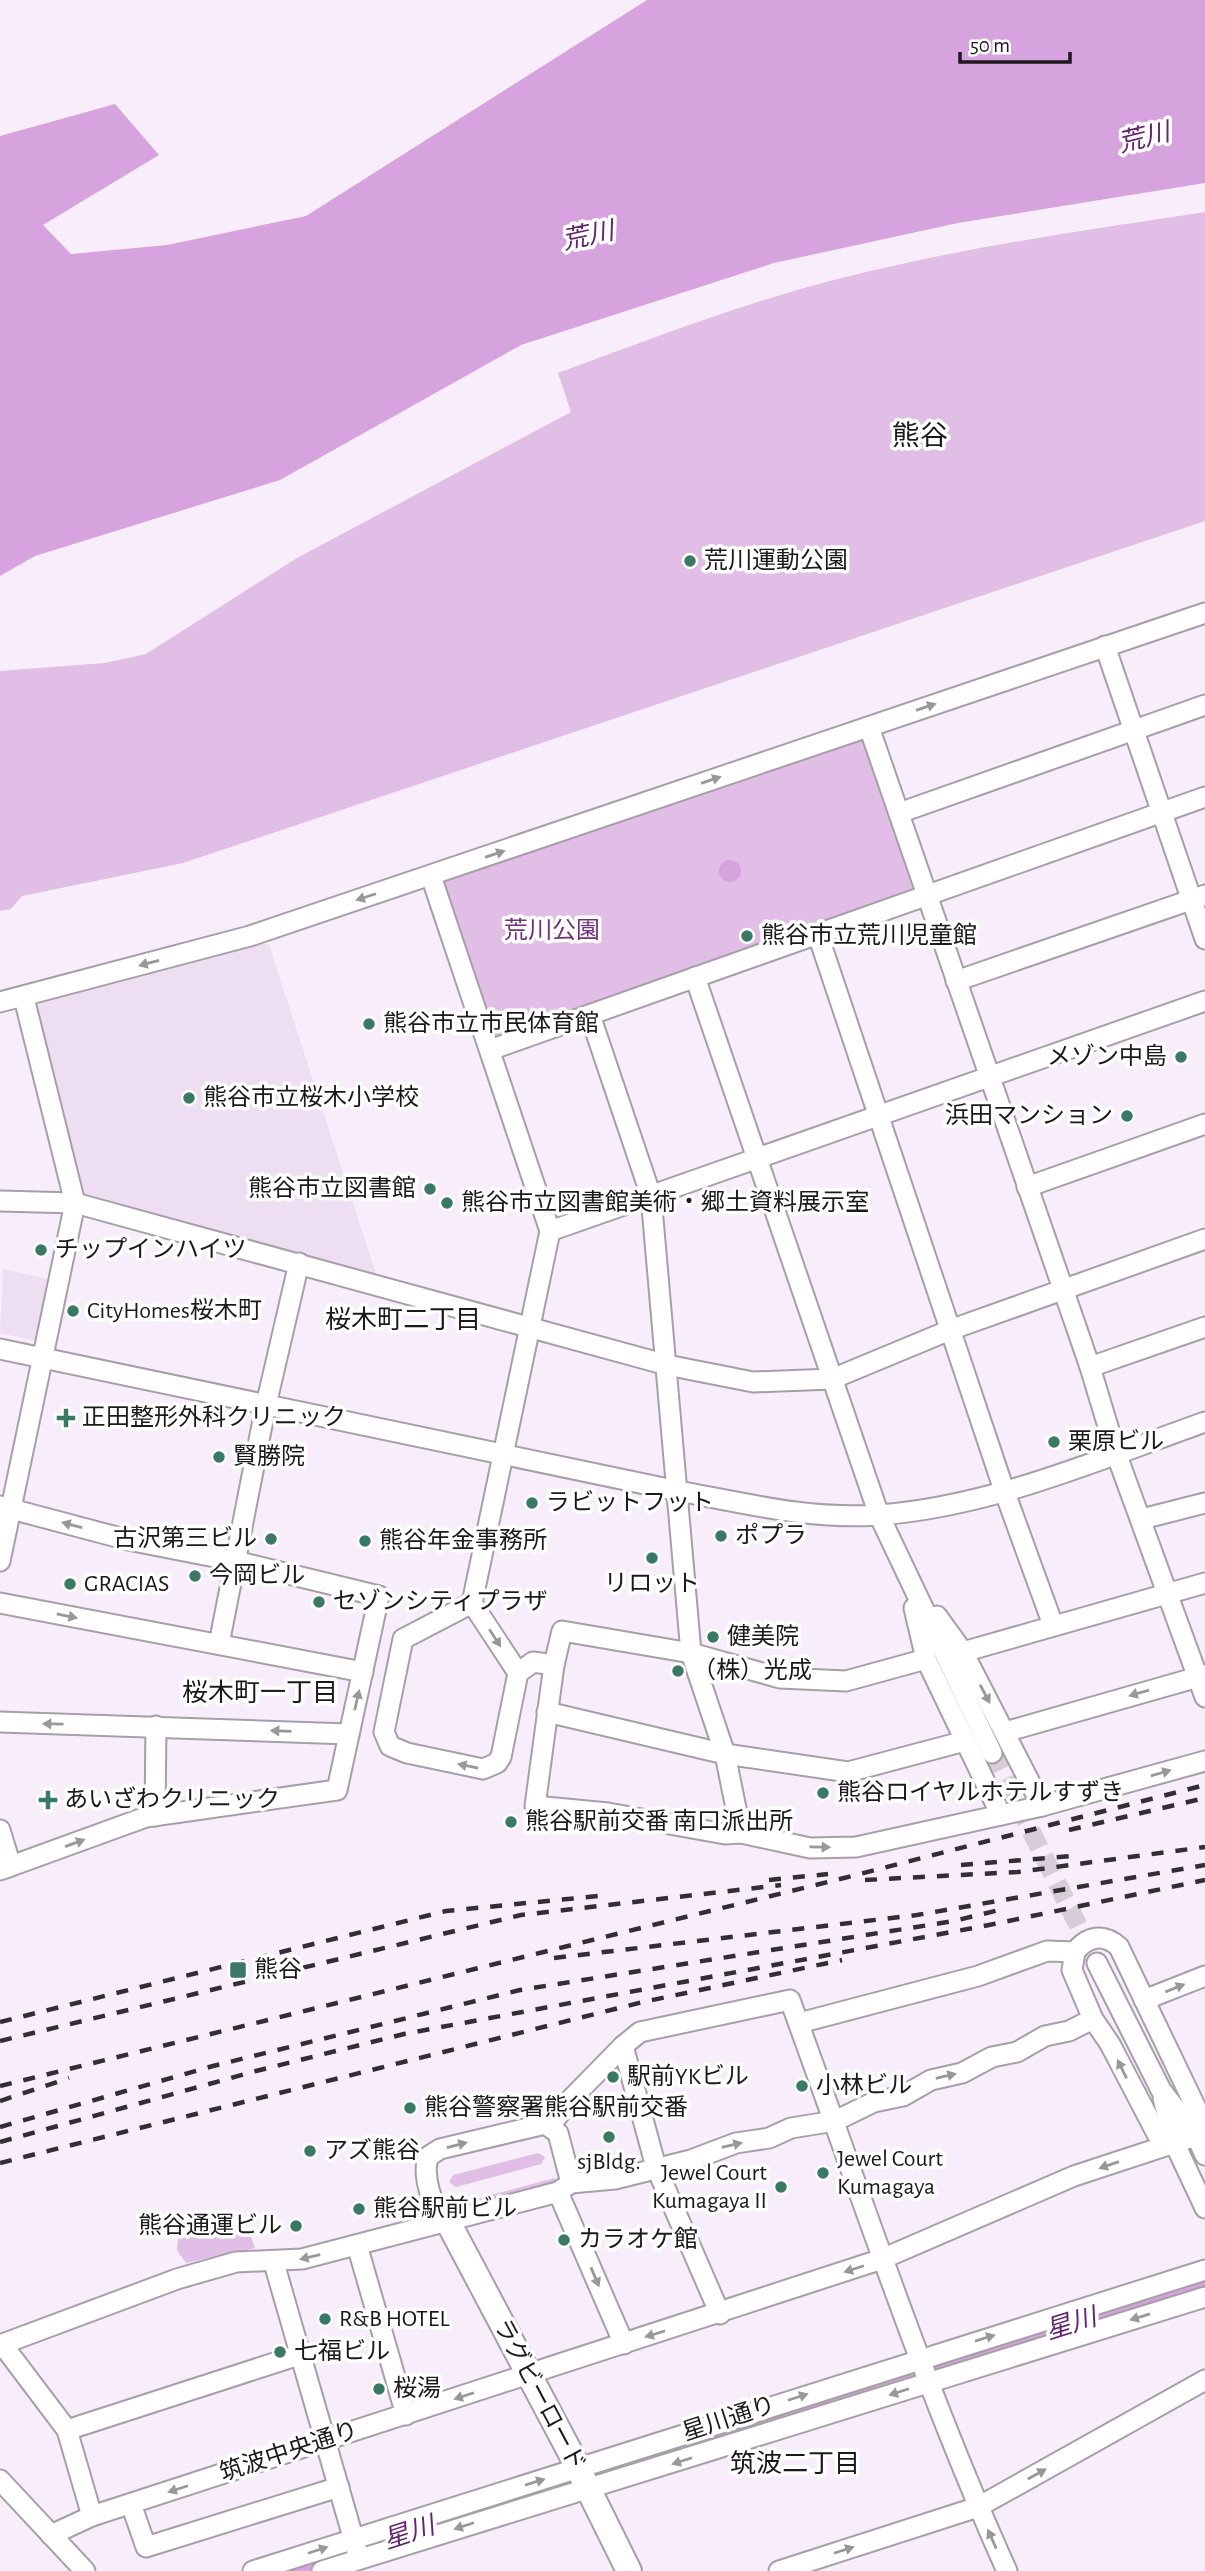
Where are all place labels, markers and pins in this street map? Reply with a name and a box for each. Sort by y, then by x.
place label: 荒川運動公園 [704,547,848,573]
marker: 荒川運動公園 [682,553,698,569]
place label: 熊谷市立荒川児童館 [761,922,977,948]
marker: 熊谷市立荒川児童館 [739,928,755,944]
place label: 熊谷市立市民体育館 [383,1010,599,1036]
marker: 熊谷市立市民体育館 [361,1016,377,1032]
place label: メゾン中島 [1047,1043,1167,1069]
marker: メゾン中島 [1173,1049,1189,1065]
place label: 熊谷市立桜木小学校 [203,1084,419,1110]
marker: 熊谷市立桜木小学校 [181,1090,197,1106]
place label: 浜田マンション [945,1102,1113,1128]
marker: 浜田マンション [1119,1108,1135,1124]
place label: 熊谷市立図書館 [248,1175,416,1201]
marker: 熊谷市立図書館 [422,1181,438,1197]
place label: 熊谷市立図書館美術・郷土資料展示室 [461,1189,869,1215]
marker: 熊谷市立図書館美術・郷土資料展示室 [439,1195,455,1211]
place label: チップインハイツ [55,1237,247,1262]
marker: チップインハイツ [33,1242,49,1258]
place label: CityHomes桜木町 [87,1297,262,1323]
marker: CityHomes桜木町 [65,1303,81,1319]
place label: 正田整形外科クリニック [82,1404,346,1430]
marker: 正田整形外科クリニック [56,1408,76,1428]
place label: 栗原ビル [1068,1429,1164,1454]
marker: 栗原ビル [1046,1434,1062,1450]
place label: 賢勝院 [233,1444,305,1469]
marker: 賢勝院 [211,1449,227,1465]
place label: ラビットフット [546,1490,714,1515]
marker: ラビットフット [524,1495,540,1511]
place label: ポプラ [735,1522,807,1548]
place label: 古沢第三ビル [113,1525,257,1551]
place label: 熊谷年金事務所 [379,1527,547,1553]
marker: ポプラ [713,1528,729,1544]
marker: 古沢第三ビル [263,1531,279,1547]
marker: 熊谷年金事務所 [357,1533,373,1549]
marker: リロット [644,1550,660,1566]
place label: 今岡ビル [209,1562,305,1588]
marker: 今岡ビル [187,1568,203,1584]
place label: GRACIAS [84,1572,169,1596]
place label: リロット [604,1572,700,1596]
marker: GRACIAS [62,1576,78,1592]
place label: セゾンシティプラザ [333,1588,548,1614]
marker: セゾンシティプラザ [311,1594,327,1610]
place label: 健美院 [727,1623,799,1649]
marker: 健美院 [705,1629,721,1645]
place label: （株）光成 [692,1657,812,1683]
marker: （株）光成 [670,1663,686,1679]
place label: 熊谷ロイヤルホテルすずき [837,1779,1124,1805]
marker: 熊谷ロイヤルホテルすずき [815,1785,831,1801]
place label: あいざわクリニック [64,1786,280,1812]
marker: あいざわクリニック [38,1790,58,1810]
place label: 熊谷駅前交番 南口派出所 [525,1808,793,1834]
marker: 熊谷駅前交番 南口派出所 [503,1814,519,1830]
place label: 熊谷 [254,1956,302,1982]
marker: 熊谷 [228,1960,248,1980]
place label: 駅前YKビル [627,2063,749,2089]
marker: 駅前YKビル [605,2069,621,2085]
place label: 小林ビル [816,2072,912,2098]
marker: 小林ビル [794,2078,810,2094]
place label: 熊谷警察署熊谷駅前交番 [424,2094,688,2120]
marker: 熊谷警察署熊谷駅前交番 [402,2100,418,2116]
marker: sjBldg. [601,2129,617,2145]
place label: アズ熊谷 [324,2137,420,2163]
marker: アズ熊谷 [302,2143,318,2159]
place label: Jewel Court Kumagaya [837,2147,943,2199]
place label: sjBldg. [577,2150,641,2174]
place label: Jewel Court Kumagaya II [652,2161,767,2213]
marker: Jewel Court Kumagaya [815,2165,831,2181]
marker: Jewel Court Kumagaya II [773,2179,789,2195]
place label: 熊谷駅前ビル [373,2195,517,2221]
marker: 熊谷駅前ビル [351,2201,367,2217]
place label: 熊谷通運ビル [138,2212,282,2238]
marker: 熊谷通運ビル [288,2218,304,2234]
place label: カラオケ館 [578,2226,698,2252]
marker: カラオケ館 [556,2232,572,2248]
place label: R&B HOTEL [339,2307,449,2331]
marker: R&B HOTEL [317,2311,333,2327]
place label: 七福ビル [294,2338,390,2364]
marker: 七福ビル [272,2344,288,2360]
place label: 桜湯 [393,2375,441,2401]
marker: 桜湯 [371,2381,387,2397]

